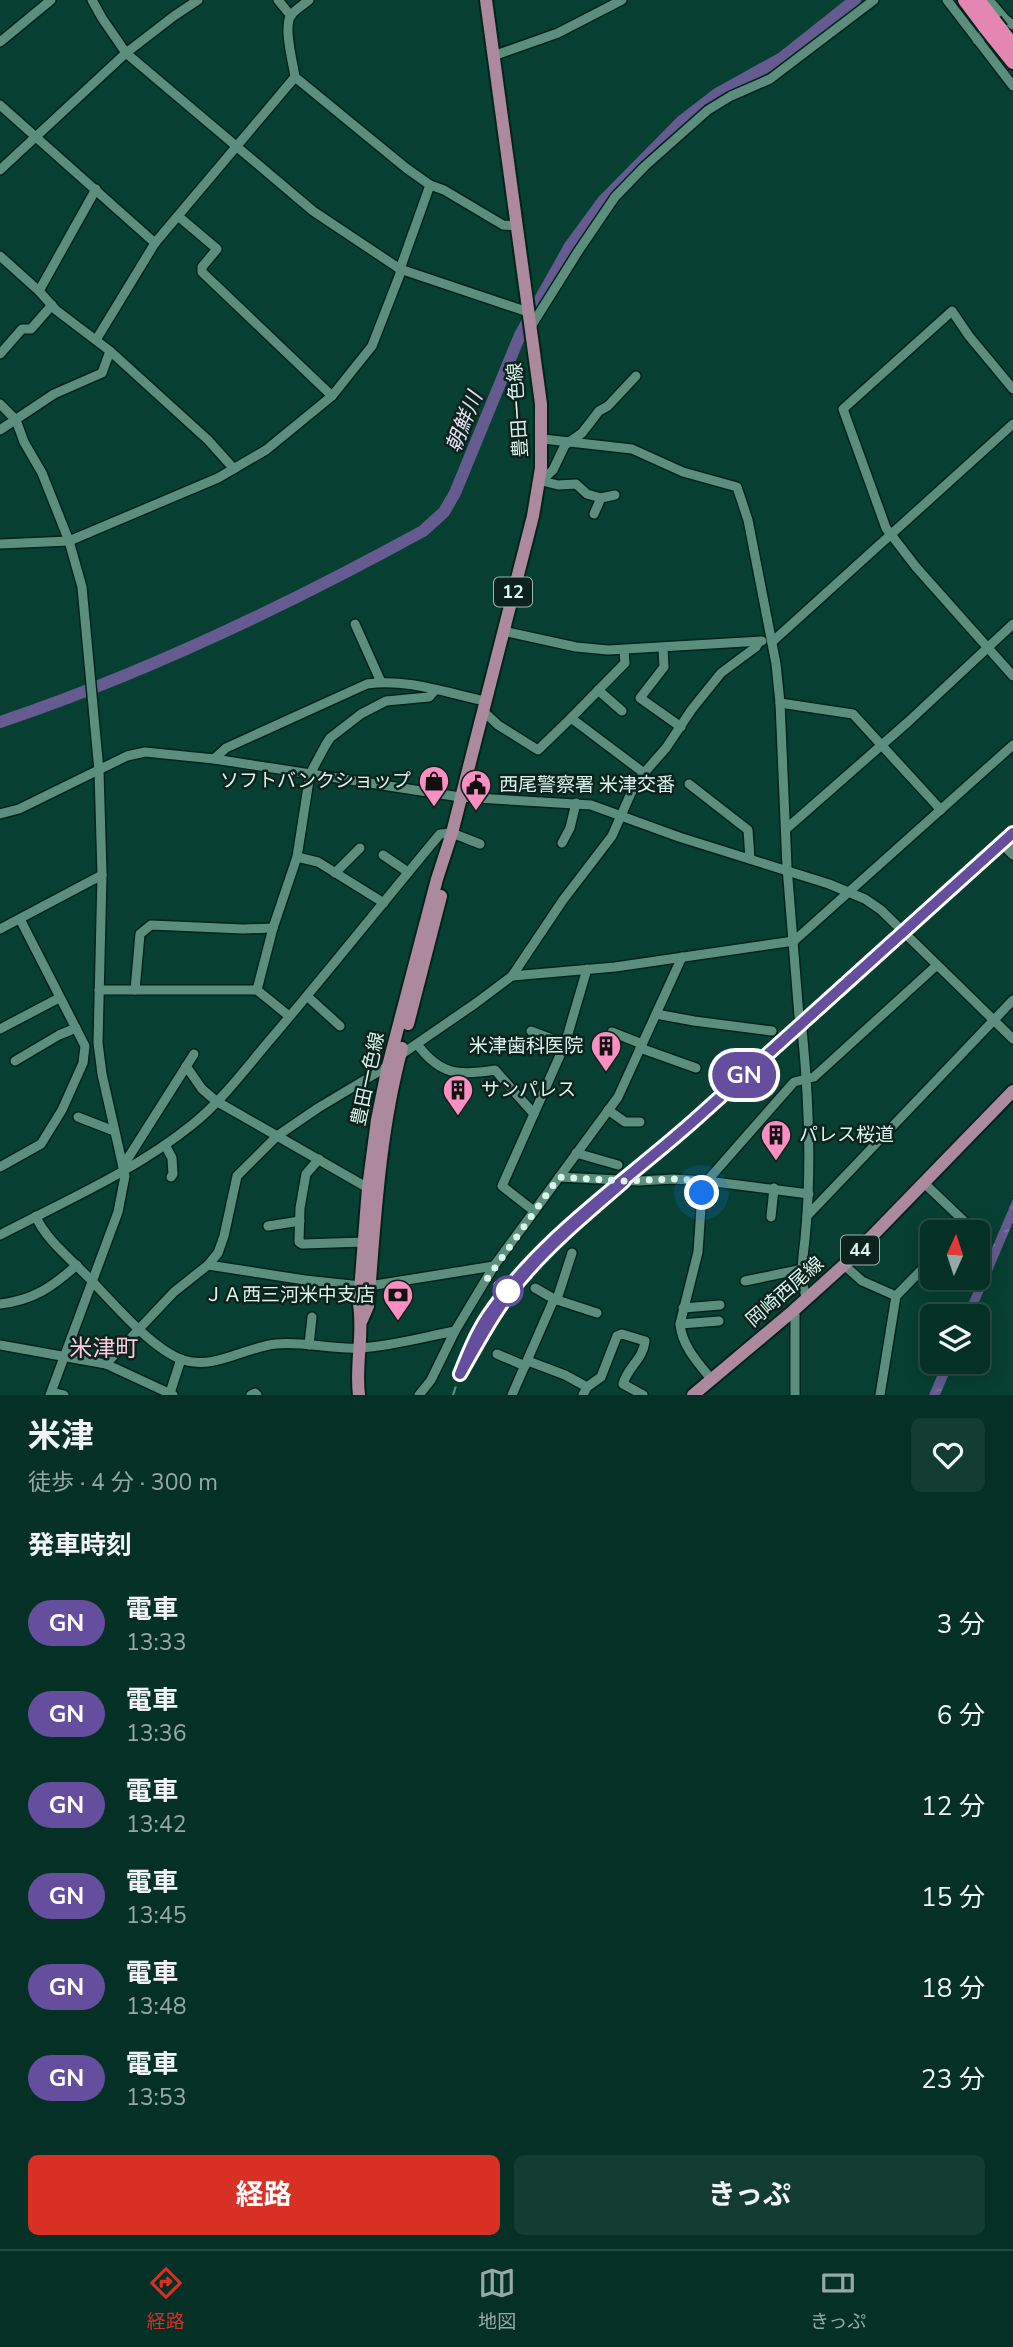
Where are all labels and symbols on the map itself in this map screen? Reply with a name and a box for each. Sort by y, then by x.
street label: 豊田一色線 [502,362,534,458]
water label: 朝鮮川 [439,386,490,456]
road number: 12 [494,578,532,606]
shop icon: ソフトバンクショップ [417,764,451,808]
place label: ソフトバンクショップ [220,768,411,794]
public building icon: 西尾警察署 米津交番 [459,768,493,812]
place label: 西尾警察署 米津交番 [499,772,675,798]
building icon: 米津歯科医院 [589,1029,623,1073]
street label: 豊田一色線 [345,1030,391,1128]
place label: 米津歯科医院 [469,1033,583,1059]
line badge: GN [712,1052,776,1098]
building icon: サンパレス [441,1073,475,1117]
place label: サンパレス [481,1077,576,1103]
building icon: パレス桜道 [759,1118,793,1162]
place label: パレス桜道 [799,1122,894,1148]
your location [684,1175,719,1210]
north arrow [920,1220,990,1290]
road number: 44 [841,1236,879,1265]
street label: 岡崎西尾線 [741,1251,829,1333]
unlabelled marker [493,1276,523,1306]
bank icon: ＪＡ西三河米中支店 [381,1278,415,1322]
place label: ＪＡ西三河米中支店 [204,1282,375,1308]
district label: 米津町 [70,1333,139,1364]

